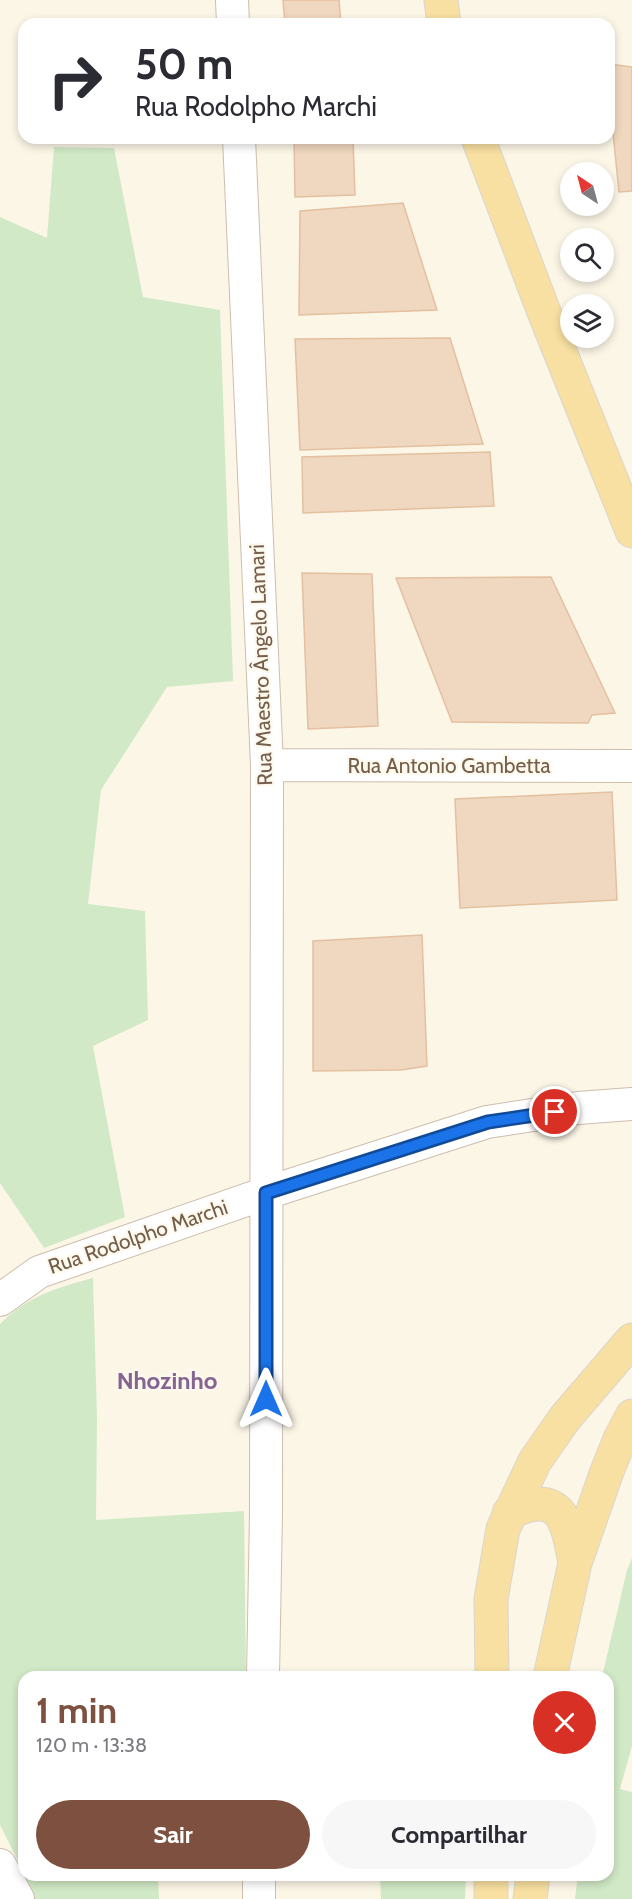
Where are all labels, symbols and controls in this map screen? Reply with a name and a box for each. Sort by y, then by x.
text: 50 m [135,38,233,90]
icon: right [36,42,114,120]
text: Rua Rodolpho Marchi [135,90,377,123]
north arrow [560,162,614,216]
map controls [560,162,614,348]
button: search [560,228,614,282]
button: layers [560,294,614,348]
street label: Rua Maestro Ângelo Lamari [244,544,277,786]
street label: Rua Antonio Gambetta [348,753,551,778]
pin [529,1086,580,1137]
icon: arrive [538,1095,571,1128]
street label: Rua Rodolpho Marchi [45,1194,231,1279]
district label: Nhozinho [117,1366,218,1395]
position arrow [234,1367,298,1431]
text: 1 min [36,1688,117,1732]
button: close [533,1691,596,1754]
text: 120 m · 13:38 [36,1733,147,1757]
button: Sair [36,1800,310,1869]
button: Compartilhar [322,1800,596,1869]

